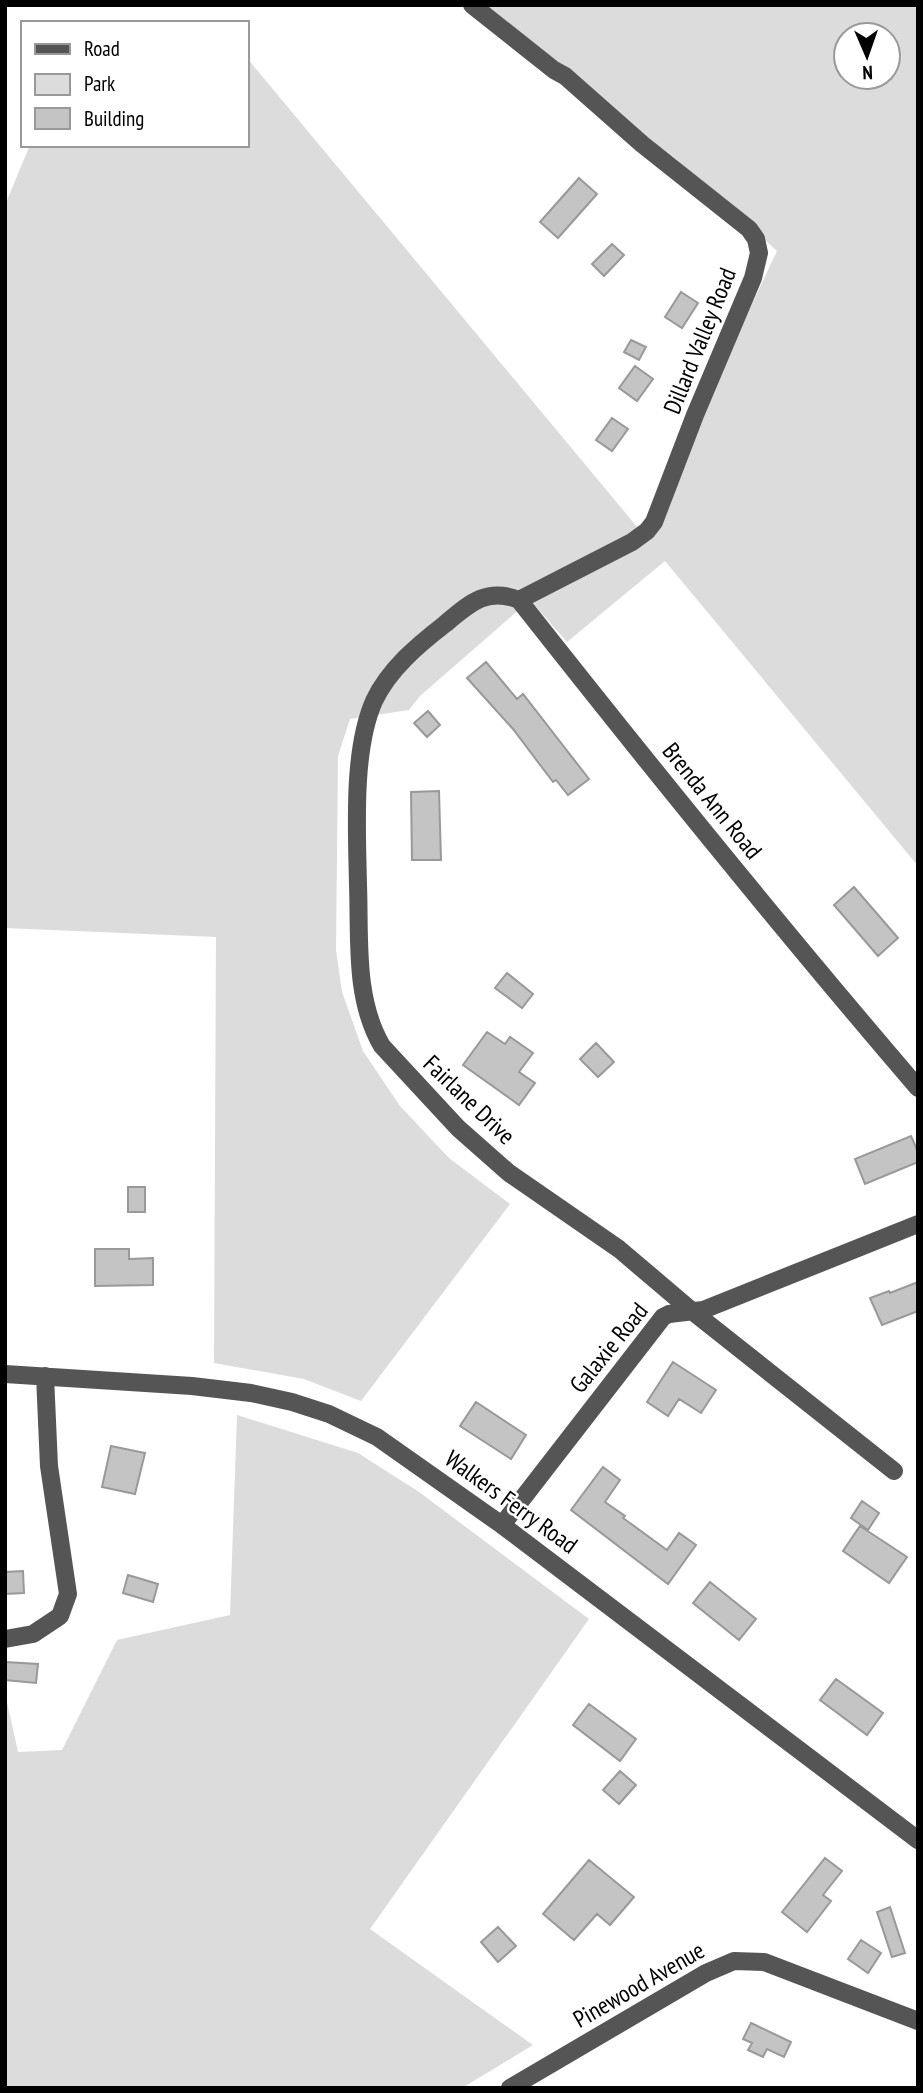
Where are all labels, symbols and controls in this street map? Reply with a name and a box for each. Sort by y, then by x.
legend [21,21,248,147]
north arrow [832,21,902,91]
text: Road [84,35,120,62]
text: N [862,61,873,85]
text: Park [84,70,115,97]
text: Building [84,105,144,132]
street label: Dillard Valley Road [656,263,743,418]
street label: Brenda Ann Road [656,736,769,865]
street label: Fairlane Drive [417,1048,522,1151]
street label: Galaxie Road [563,1296,655,1399]
street label: Walkers Ferry Road [439,1443,584,1560]
street label: Pinewood Avenue [568,1935,710,2035]

